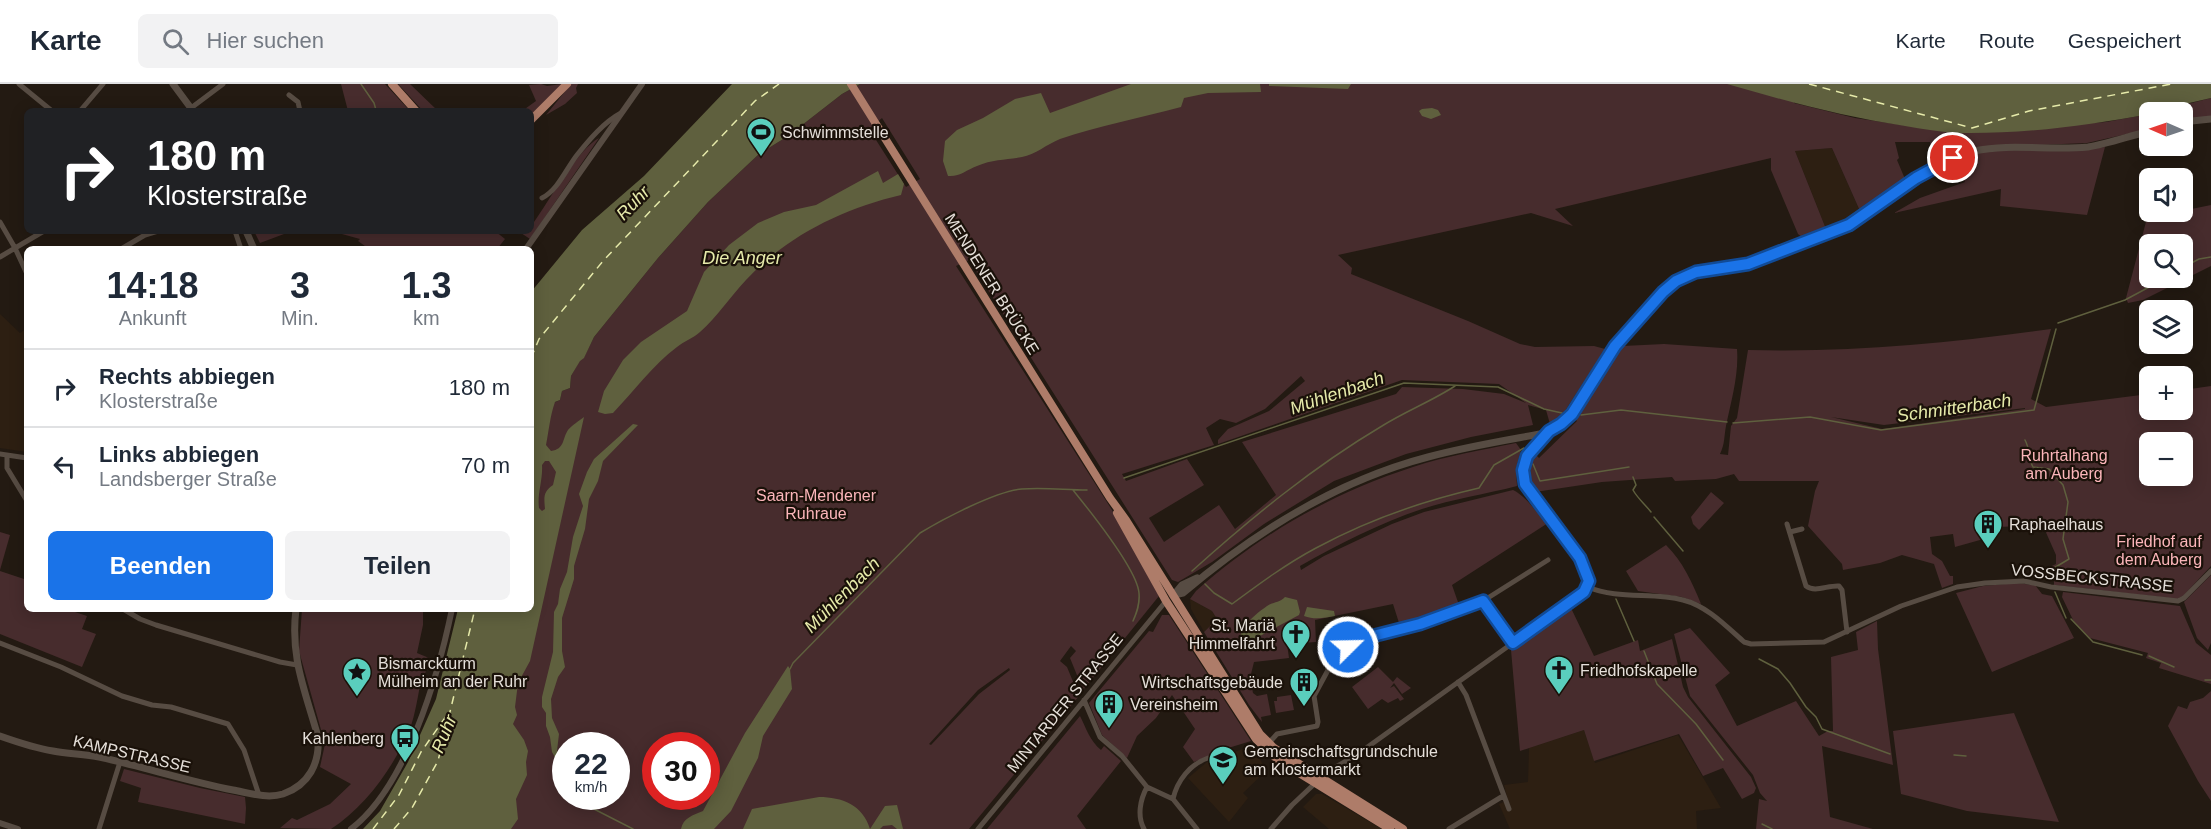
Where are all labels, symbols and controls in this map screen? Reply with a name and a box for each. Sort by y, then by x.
search box [138,14,558,68]
text: Karte [30,25,102,56]
icon: search [159,25,192,58]
text: Hier suchen [207,28,324,53]
text: Karte [1896,29,1946,52]
text: Route [1979,29,2035,52]
text: Gespeichert [2068,29,2181,52]
north arrow [2139,102,2193,156]
map controls [2139,102,2193,486]
sports icon: Schwimmstelle [745,116,777,158]
place label: Schwimmstelle [782,124,889,141]
icon: right [48,132,126,210]
text: 180 m [147,132,266,179]
pin [1927,132,1978,183]
icon: arrive [1936,141,1969,174]
button: sound [2139,168,2193,222]
text: Klosterstraße [147,181,308,211]
water label: Ruhr [612,181,654,224]
street label: MENDENER BRÜCKE [942,211,1042,357]
button: search [2139,234,2193,288]
water label: Die Anger [702,248,783,268]
text: 14:18 [107,265,199,306]
text: 3 [290,265,310,306]
text: 1.3 [401,265,451,306]
button: layers [2139,300,2193,354]
text: Ankunft [119,307,186,329]
text: Min. [281,307,319,329]
text: km [413,307,440,329]
text: Rechts abbiegen [99,364,275,389]
button: + [2139,366,2193,420]
water label: Mühlenbach [1287,368,1387,418]
icon: right [48,372,81,405]
text: 180 m [449,375,510,400]
text: Klosterstraße [99,390,218,412]
water label: Schmitterbach [1896,390,2012,426]
button: − [2139,432,2193,486]
text: Links abbiegen [99,442,259,467]
park label: Ruhrtalhang am Auberg [2020,447,2108,482]
icon: left [48,450,81,483]
text: 70 m [461,453,510,478]
text: Landsberger Straße [99,468,277,490]
park label: Saarn-Mendener Ruhraue [756,487,877,522]
building icon: Raphaelhaus [1972,508,2004,550]
place label: Raphaelhaus [2009,516,2103,533]
button: Beenden [48,531,273,600]
button: Teilen [285,531,510,600]
park label: Friedhof auf dem Auberg [2116,533,2202,568]
water label: Mühlenbach [800,553,884,637]
street label: VOSSBECKSTRASSE [2010,561,2174,595]
position arrow [1316,615,1380,679]
place label: St. Mariä Himmelfahrt [1189,617,1276,652]
church icon: St. Mariä Himmelfahrt [1280,618,1312,660]
street label: MINTARDER STRASSE [1004,630,1126,776]
church icon: Friedhofskapelle [1543,654,1575,696]
place label: Bismarckturm Mülheim an der Ruhr [378,655,528,690]
place icon: Bismarckturm Mülheim an der Ruhr [341,656,373,698]
place label: Friedhofskapelle [1580,662,1698,679]
building icon: Wirtschaftsgebäude [1288,666,1320,708]
place label: Wirtschaftsgebäude [1142,674,1283,691]
building icon: Vereinsheim [1093,688,1125,730]
place label: Vereinsheim [1130,696,1218,713]
water label: Ruhr [427,711,461,756]
bus stop icon: Kahlenberg [389,722,421,764]
place label: Kahlenberg [302,730,384,747]
street label: KAMPSTRASSE [72,732,192,776]
speed limit sign: 30 [642,732,720,810]
place label: Gemeinschaftsgrundschule am Klostermarkt [1244,743,1438,778]
school or university icon: Gemeinschaftsgrundschule am Klostermarkt [1207,744,1239,786]
text: 22 [574,747,608,780]
text: km/h [575,778,607,795]

